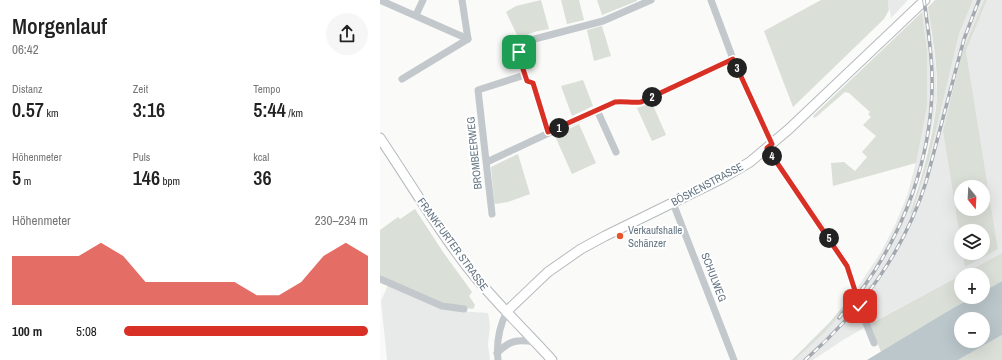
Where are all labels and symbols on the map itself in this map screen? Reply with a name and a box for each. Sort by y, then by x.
pin [502,35,536,69]
pin: 3 [727,58,747,78]
pin: 2 [642,87,662,107]
street label: BROMBEERWEG [463,116,485,190]
pin: 1 [549,118,569,138]
pin: 4 [762,146,782,166]
street label: BÖSKENSTRASSE [669,159,745,209]
north arrow [954,180,990,216]
street label: FRANKFURTER STRASSE [415,195,491,293]
place label: Verkaufshalle Schänzer [628,223,682,250]
pin: 5 [819,228,839,248]
marker: Verkaufshalle Schänzer [615,231,625,241]
street label: SCHULWEG [698,250,730,304]
pin [843,289,877,323]

